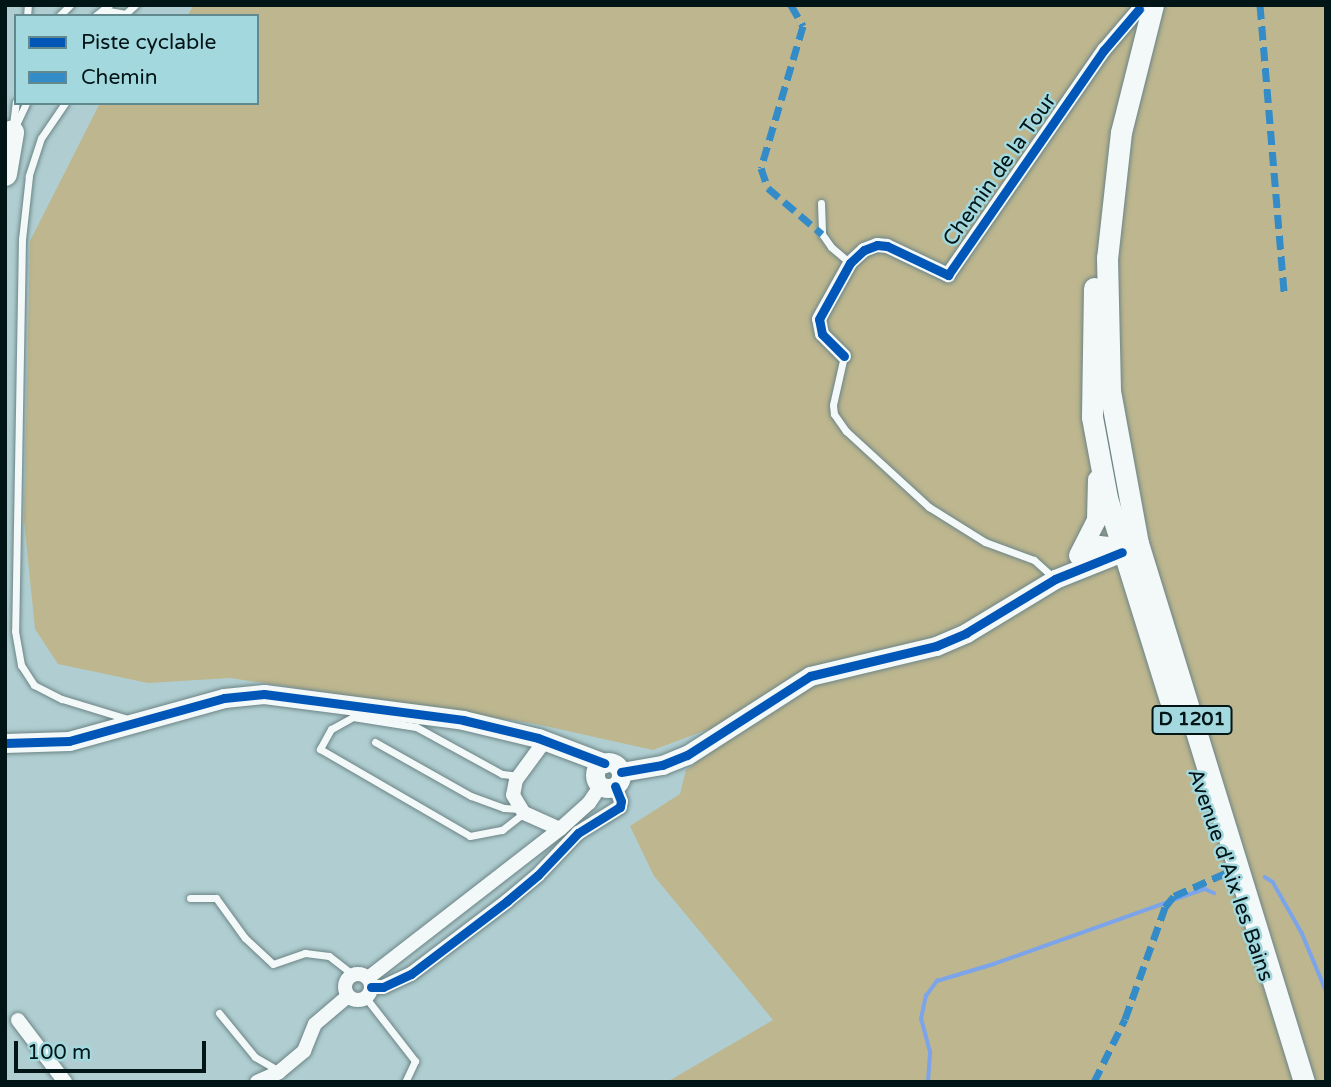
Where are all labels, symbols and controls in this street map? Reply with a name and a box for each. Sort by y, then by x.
legend [14,14,259,105]
text: Piste cyclable [81,30,216,55]
text: Chemin [81,65,158,90]
street label: Chemin de la Tour [938,89,1062,251]
road number: D 1201 [1150,705,1234,736]
street label: Avenue d'Aix les Bains [1182,765,1278,985]
scale bar [18,1028,210,1072]
text: 100 m [27,1040,91,1065]

